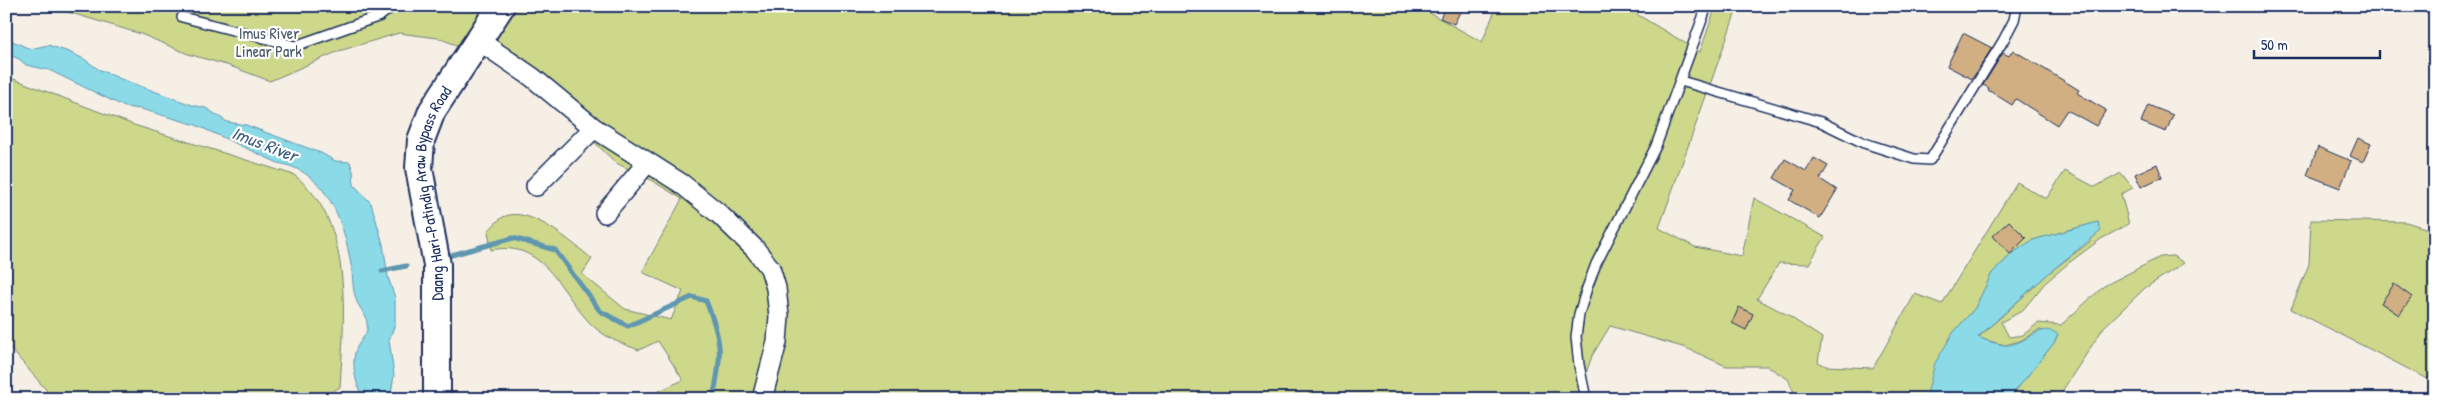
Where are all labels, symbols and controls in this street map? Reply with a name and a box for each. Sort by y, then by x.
park label: Imus River Linear Park [236,22,302,62]
scale bar [2254,28,2380,60]
text: 50 m [2261,34,2288,55]
street label: Daang Hari-Patindig Araw Bypass Road [408,82,456,300]
water label: Imus River [229,120,303,169]

